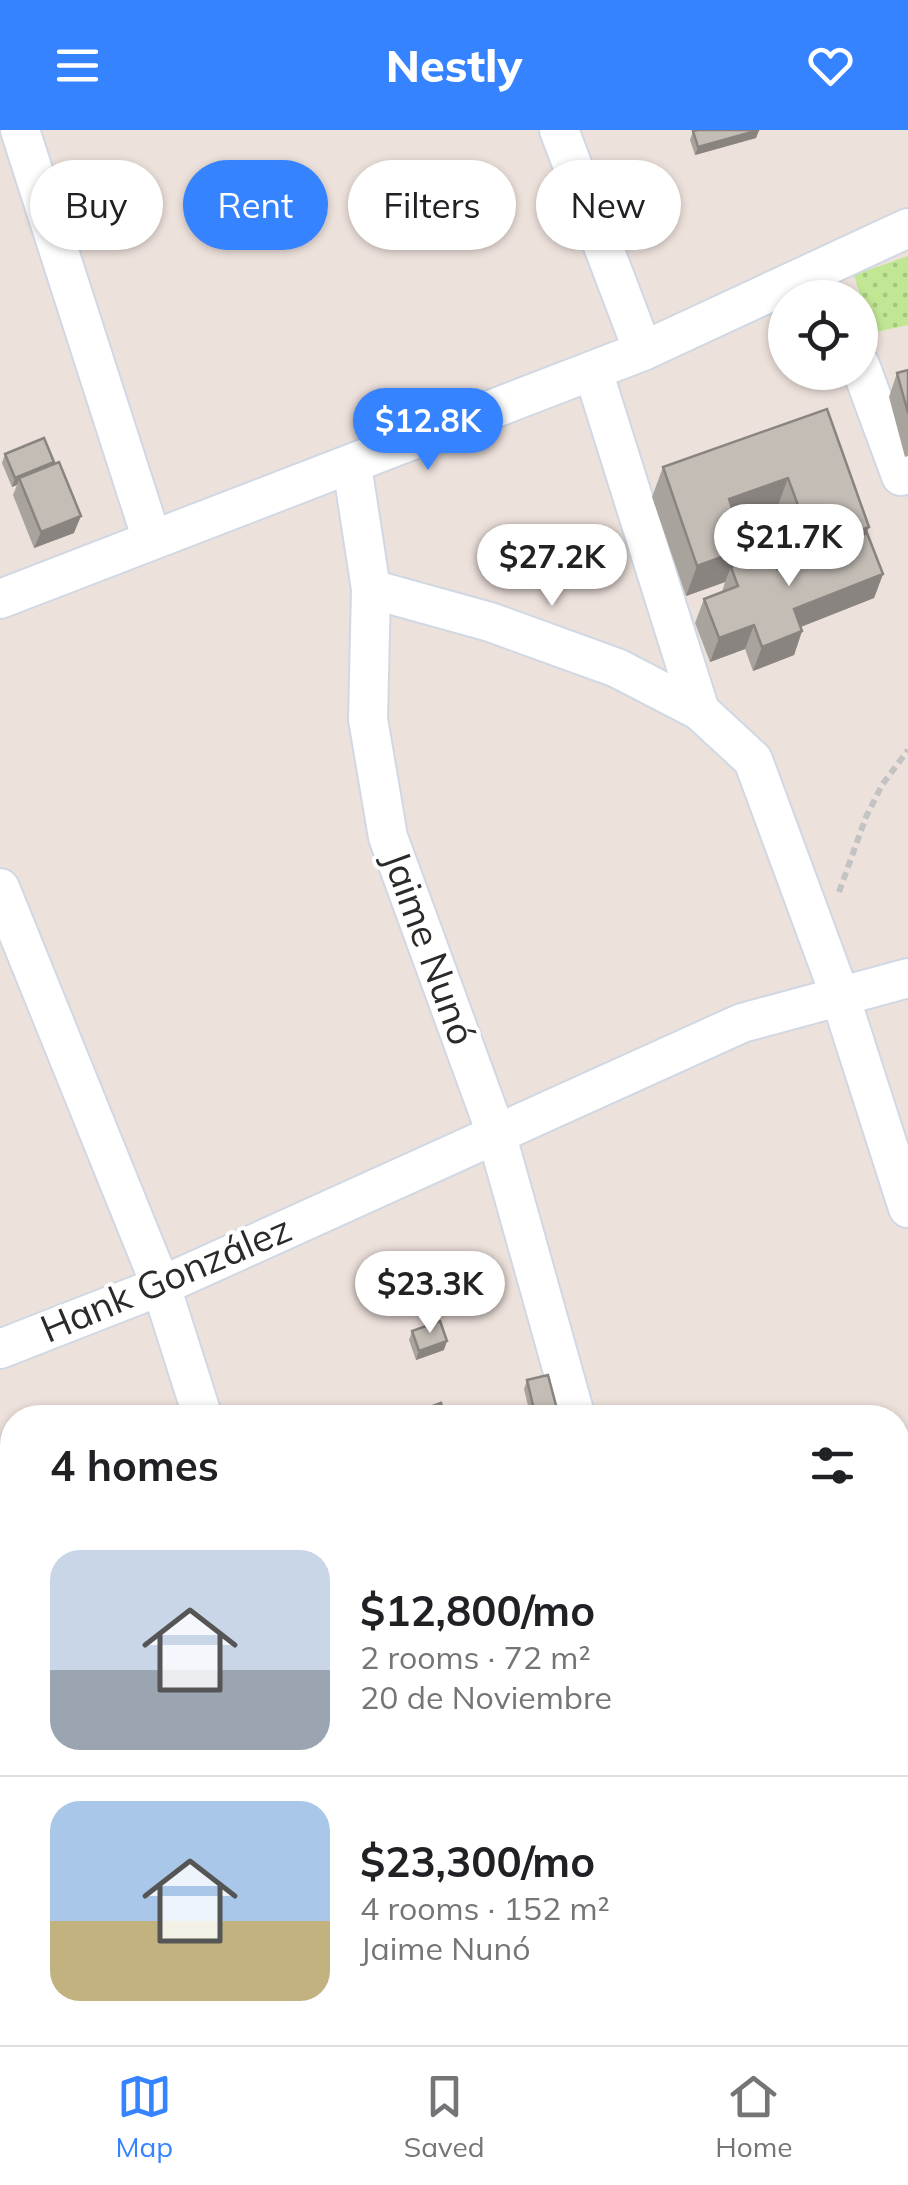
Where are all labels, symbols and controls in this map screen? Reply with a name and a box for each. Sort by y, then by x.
text: Nestly [386,37,522,93]
icon: menu [50,38,105,93]
icon: heart [803,38,858,93]
chip: Buy [30,160,163,250]
chip: Rent [183,160,328,250]
chip: Filters [348,160,516,250]
chip: New [536,160,681,250]
map controls [768,280,878,390]
button: locate [768,280,878,390]
pin: $12.8K [347,388,509,473]
text: $12.8K [375,400,481,440]
pin: $21.7K [708,504,870,589]
text: $21.7K [736,516,842,556]
pin: $27.2K [471,524,633,609]
text: $27.2K [499,536,605,576]
street label: Jaime Nunó [373,844,487,1051]
street label: Hank González [33,1204,298,1352]
pin: $23.3K [349,1251,511,1336]
text: $23.3K [377,1263,483,1303]
icon: filters [805,1438,860,1493]
text: 4 homes [50,1439,219,1492]
text: $12,800/mo [360,1584,595,1637]
icon: home [130,1590,250,1710]
text: 2 rooms · 72 m² [360,1637,591,1677]
text: 20 de Noviembre [360,1677,612,1717]
text: $23,300/mo [360,1835,595,1888]
icon: home [130,1841,250,1961]
text: 4 rooms · 152 m² [360,1888,610,1928]
text: Jaime Nunó [360,1928,531,1968]
tab: Map [115,2069,173,2164]
tab: Saved [404,2069,485,2164]
tab: Home [715,2069,793,2164]

